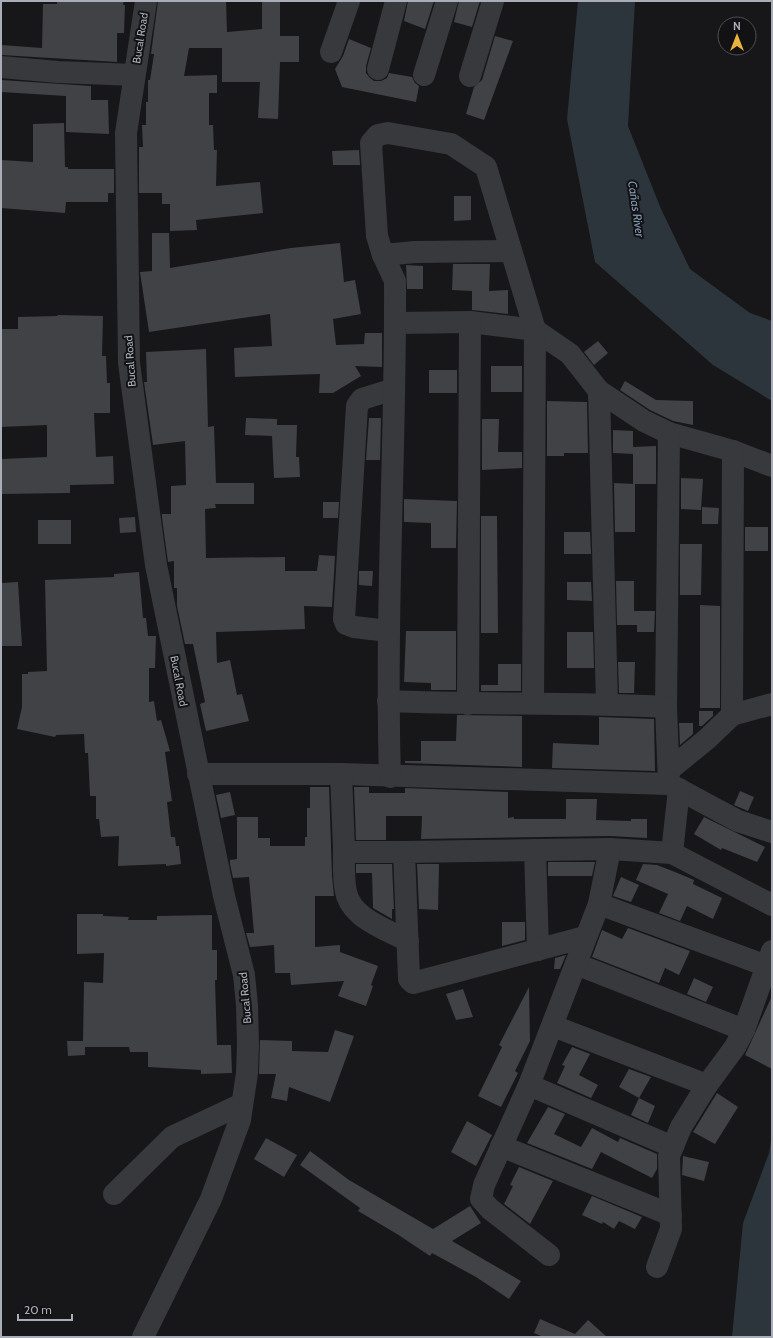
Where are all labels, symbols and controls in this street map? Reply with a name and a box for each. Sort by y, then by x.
street label: Bucal Road [129,11,151,65]
north arrow [717,16,757,56]
text: N [733,19,741,33]
water label: Cañas River [625,180,648,239]
street label: Bucal Road [121,335,139,387]
street label: Bucal Road [167,654,191,708]
street label: Bucal Road [236,972,254,1024]
scale bar [18,1296,72,1322]
text: 20 m [24,1302,52,1317]

